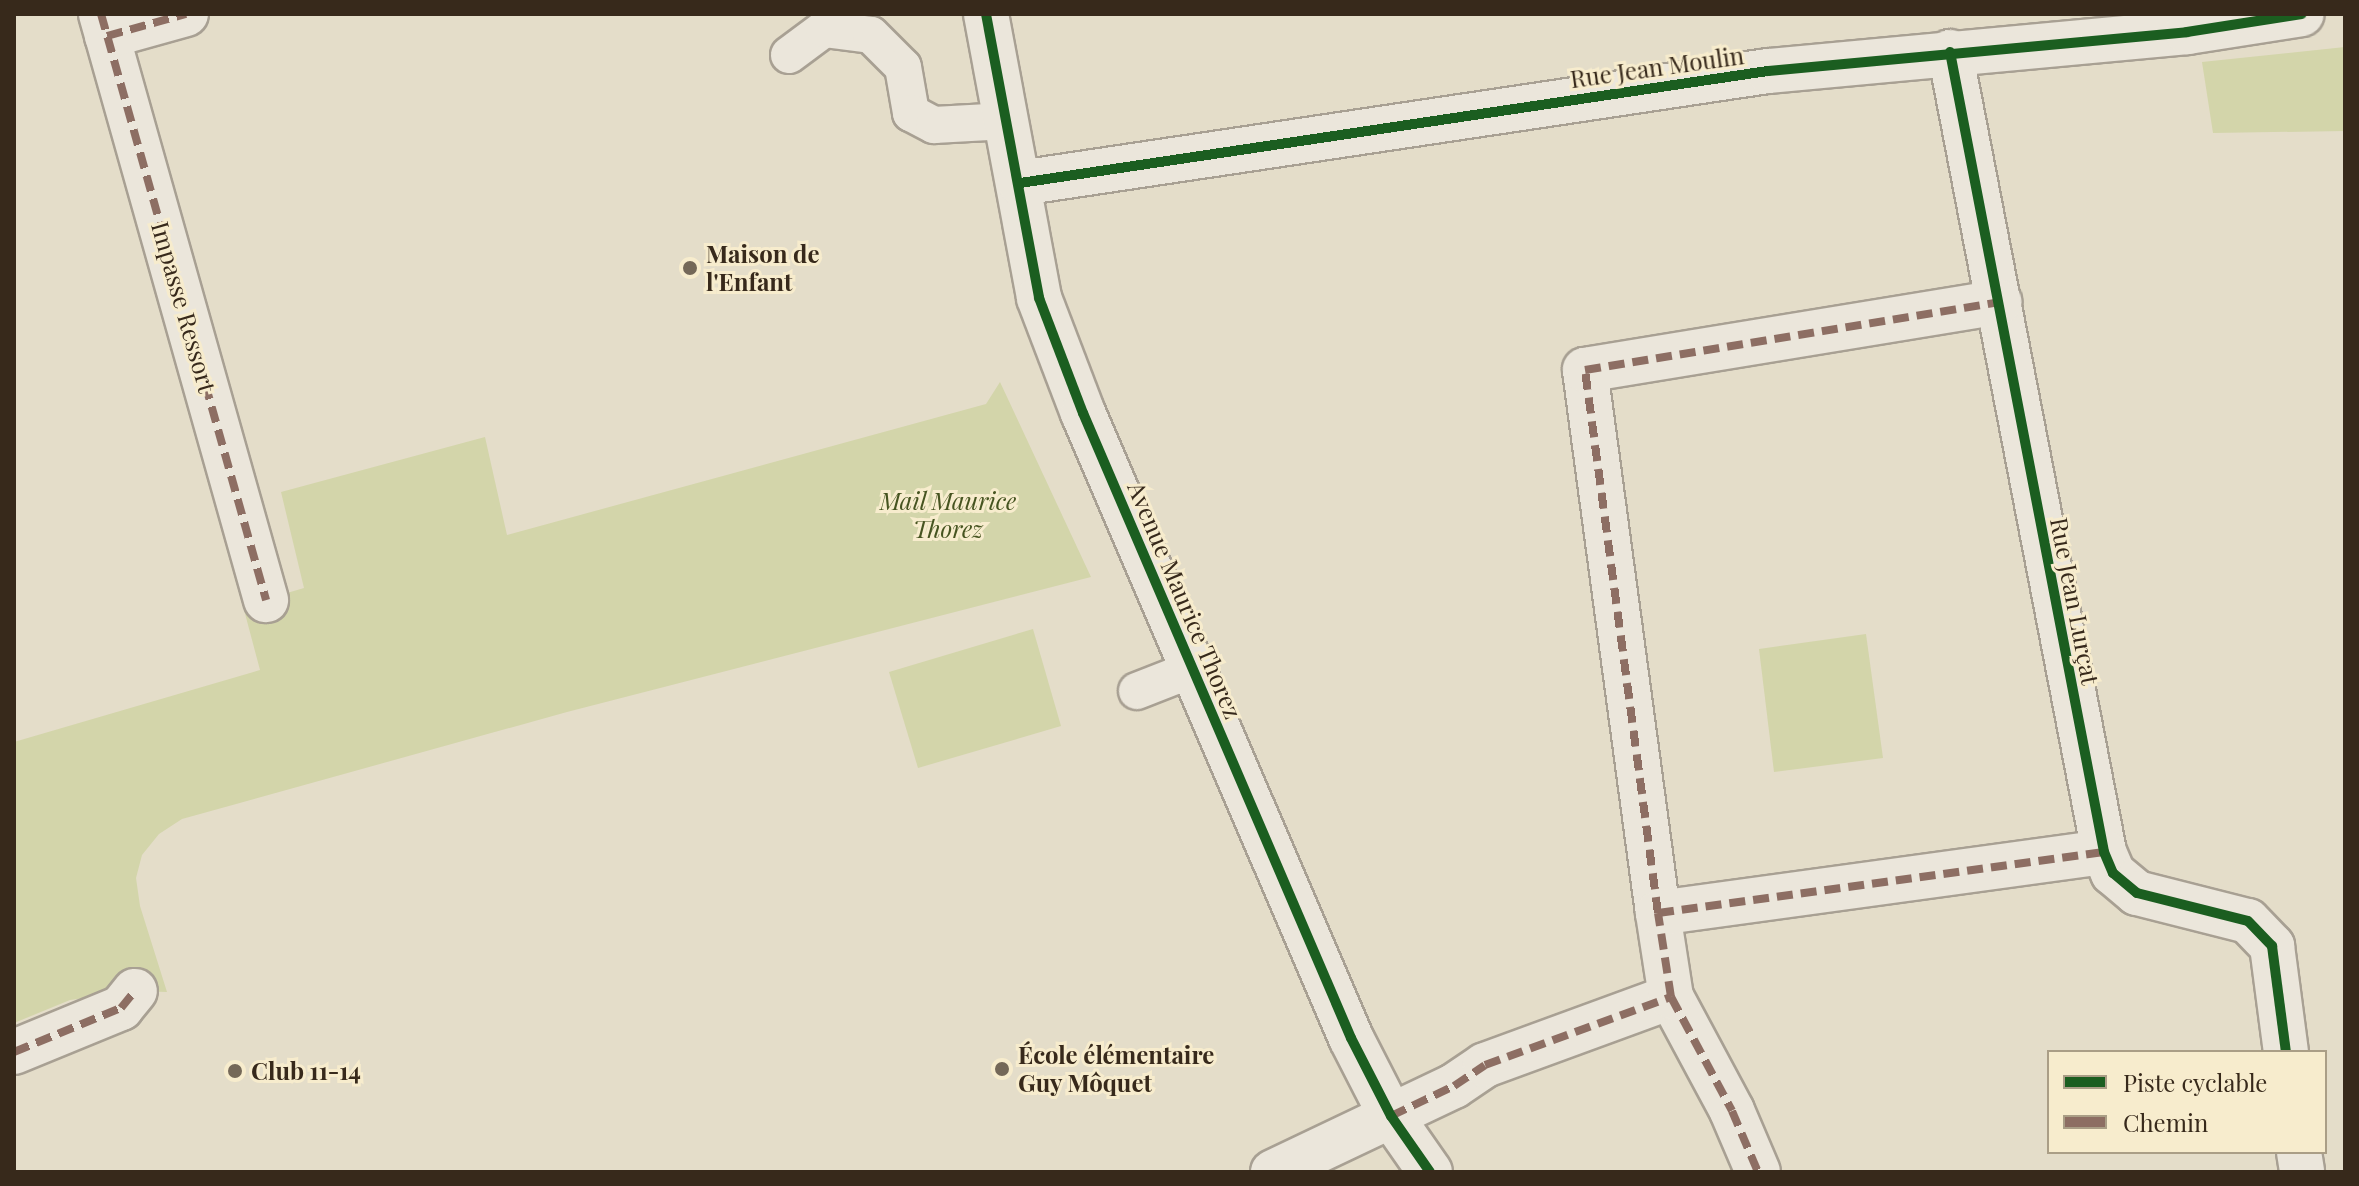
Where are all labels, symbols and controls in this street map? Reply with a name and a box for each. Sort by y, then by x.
street label: Rue Jean Moulin [1568,41,1746,93]
street label: Impasse Ressort [146,218,222,396]
place label: Maison de l'Enfant [706,240,820,296]
marker: Maison de l'Enfant [681,259,699,277]
street label: Avenue Maurice Thorez [1122,477,1248,723]
park label: Mail Maurice Thorez [879,487,1017,543]
street label: Rue Jean Lurçat [2045,515,2105,687]
place label: École élémentaire Guy Môquet [1018,1041,1214,1097]
legend [2047,1050,2327,1154]
place label: Club 11-14 [251,1057,361,1085]
marker: École élémentaire Guy Môquet [993,1060,1011,1078]
marker: Club 11-14 [226,1062,244,1080]
text: Piste cyclable [2123,1066,2267,1098]
text: Chemin [2123,1106,2208,1138]

